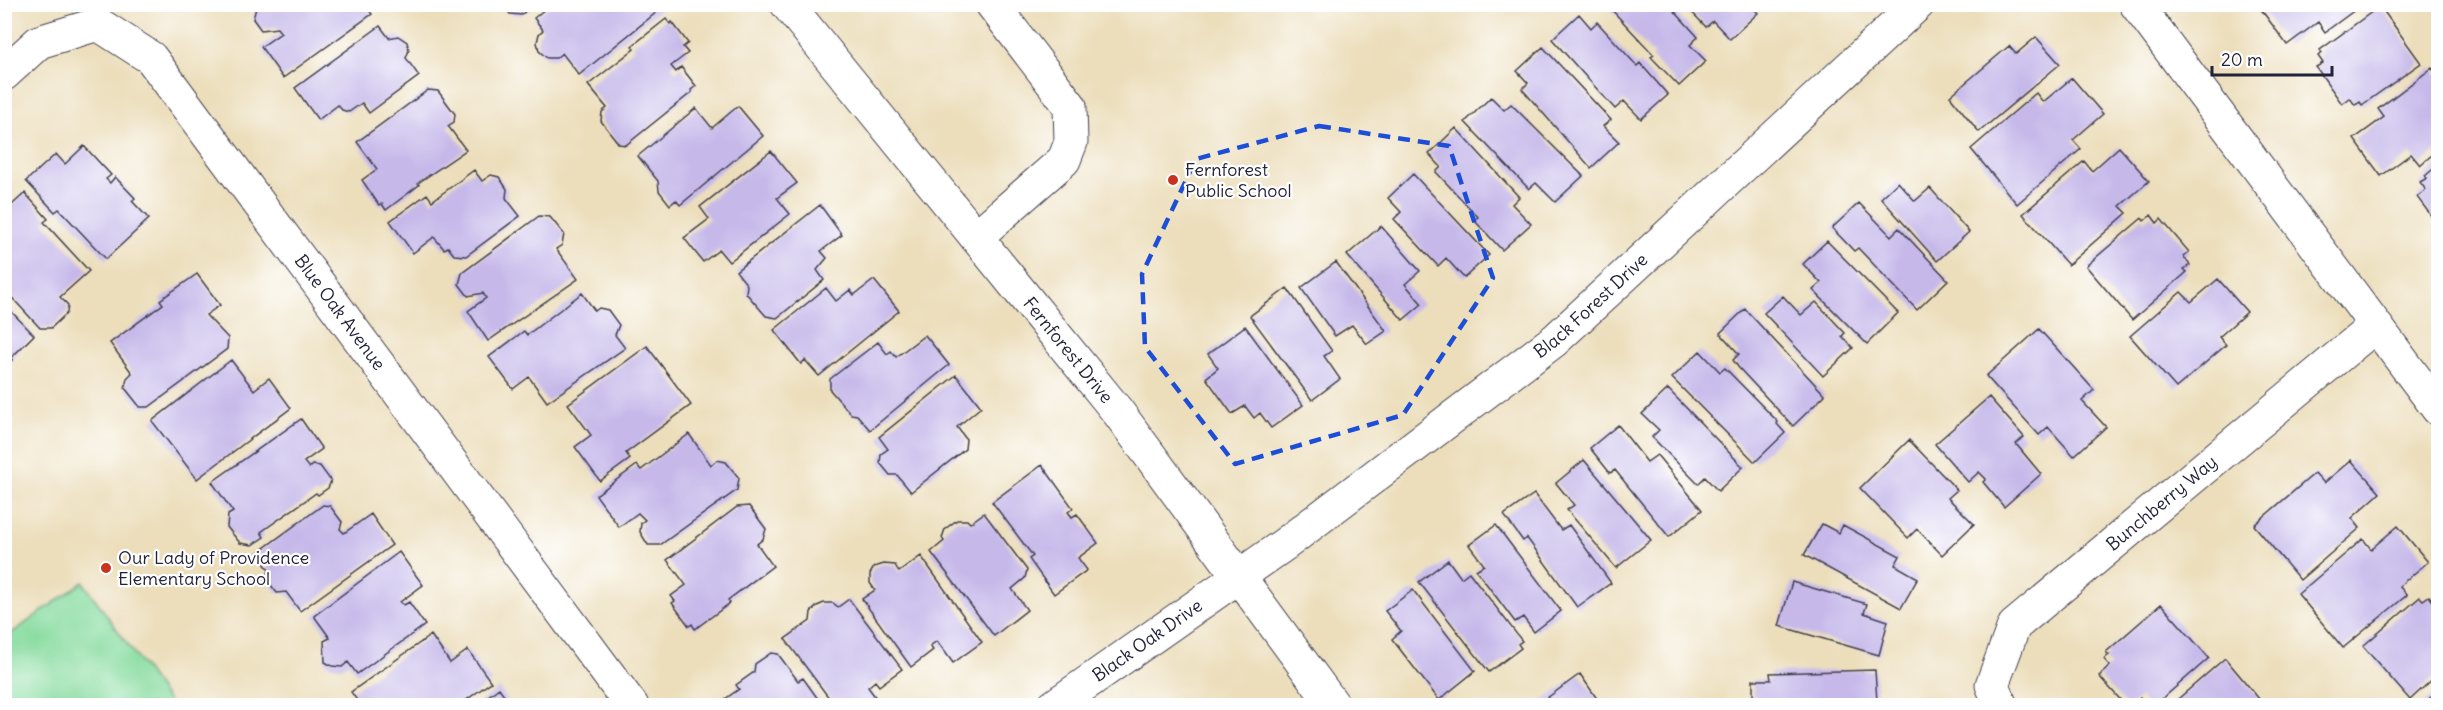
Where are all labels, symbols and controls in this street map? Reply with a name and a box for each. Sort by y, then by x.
scale bar [2212,39,2332,77]
text: 20 m [2221,48,2263,71]
place label: Fernforest Public School [1185,158,1292,202]
marker: Fernforest Public School [1166,173,1180,187]
street label: Black Forest Drive [1529,248,1652,363]
street label: Blue Oak Avenue [290,250,391,375]
street label: Fernforest Drive [1018,292,1118,408]
street label: Bunchberry Way [2101,450,2222,556]
place label: Our Lady of Providence Elementary School [118,546,309,590]
marker: Our Lady of Providence Elementary School [99,561,113,575]
street label: Black Oak Drive [1088,594,1206,687]

